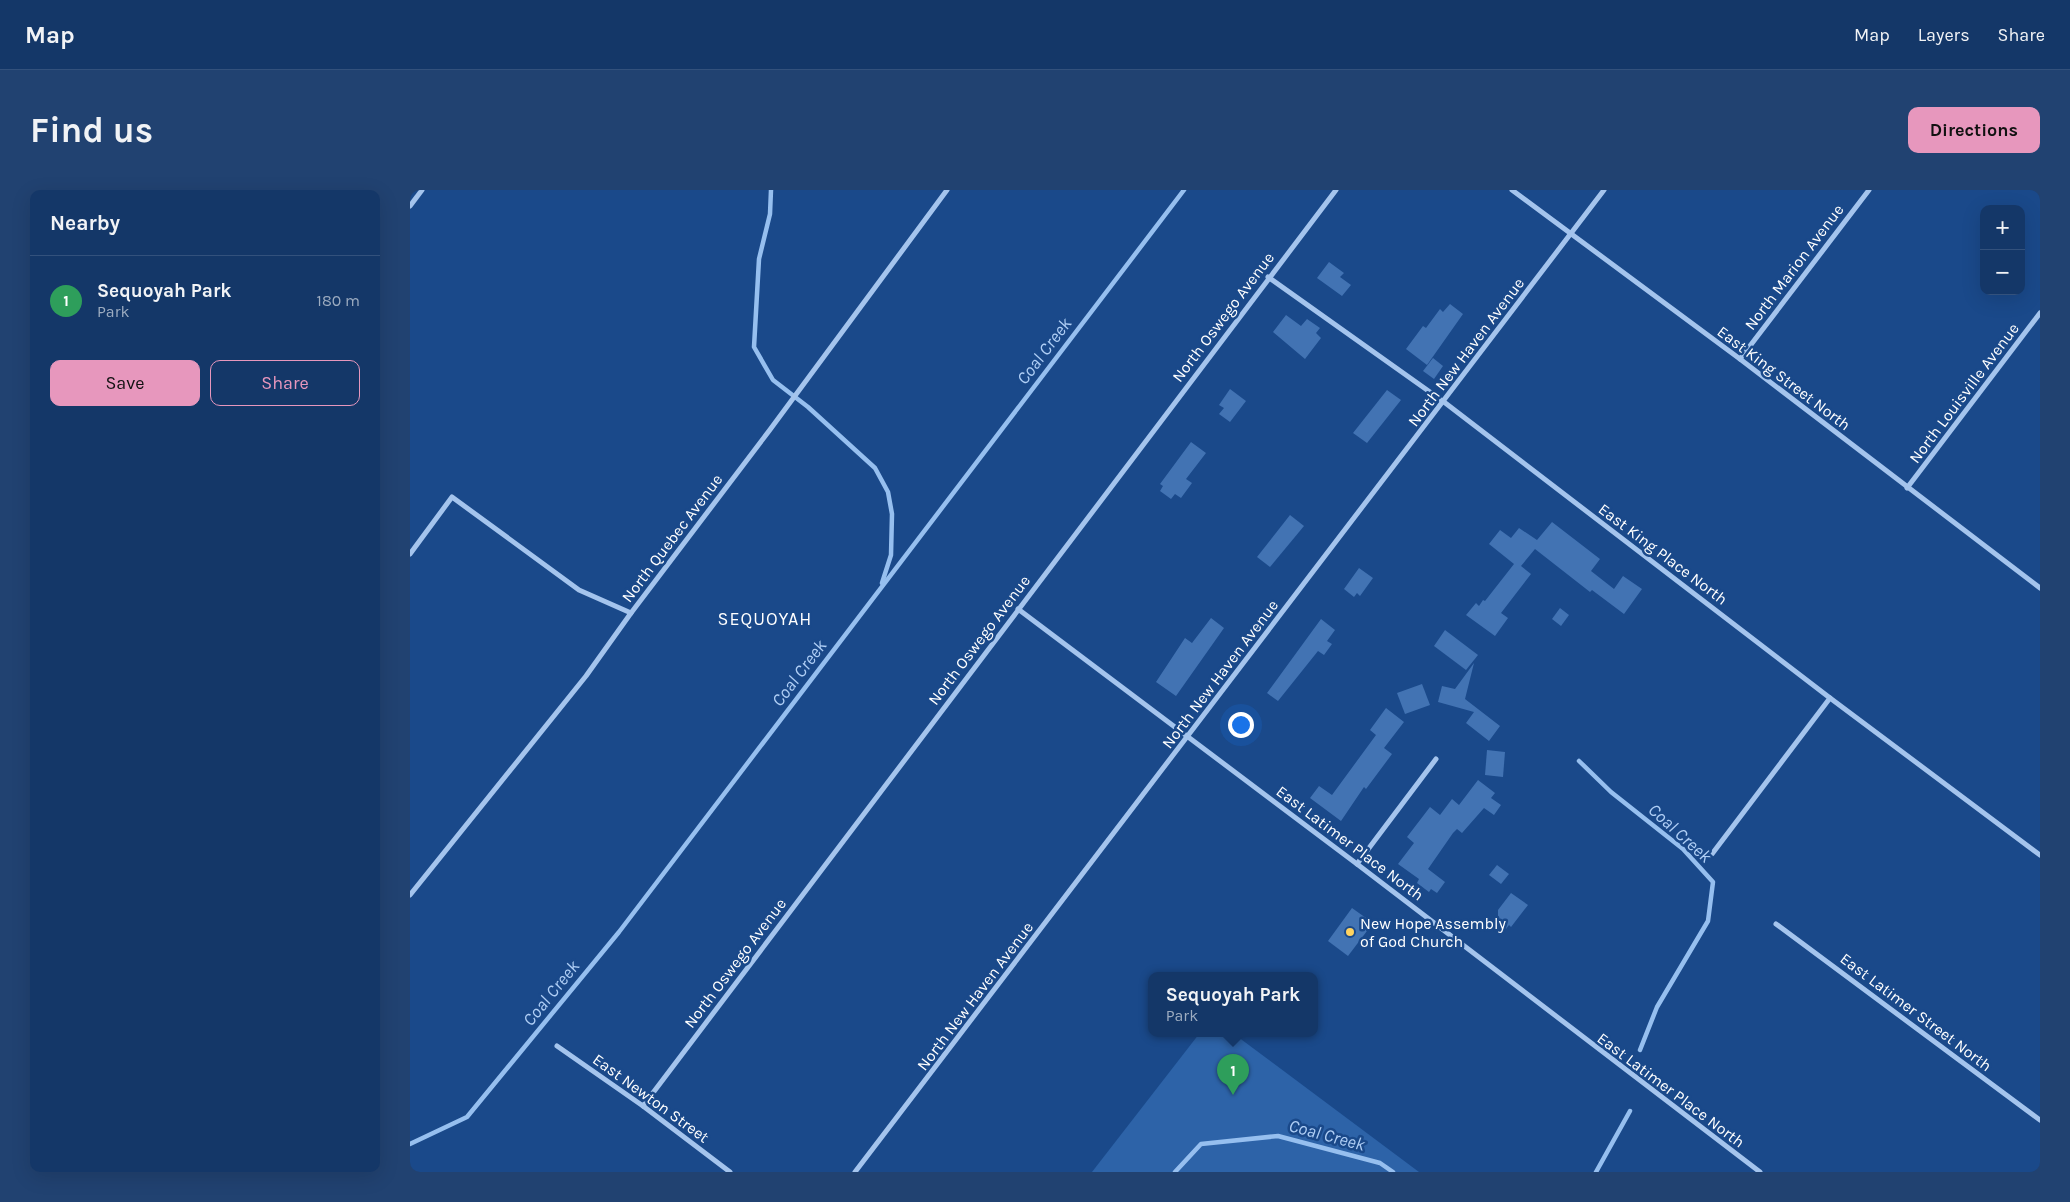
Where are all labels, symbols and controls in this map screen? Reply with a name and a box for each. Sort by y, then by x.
text: Map [25,21,75,49]
text: Map [1854,24,1890,46]
text: Layers [1918,24,1970,46]
text: Share [1998,24,2045,46]
button: Directions [1908,107,2040,153]
text: Find us [30,110,153,151]
street label: North Marion Avenue [1740,200,1848,334]
map controls [1980,205,2025,295]
button: + [1980,205,2025,250]
text: Nearby [50,211,120,235]
street label: North Oswego Avenue [1168,248,1278,386]
button: − [1980,250,2025,295]
street label: North New Haven Avenue [1404,274,1528,430]
text: Sequoyah Park [97,280,232,302]
text: 1 [63,291,69,310]
text: 180 m [317,291,360,310]
text: Park [97,302,129,321]
water label: Coal Creek [1012,312,1077,389]
street label: North Louisville Avenue [1905,319,2023,467]
street label: East King Street North [1714,322,1854,434]
button: Save [50,360,200,406]
button: Share [210,360,360,406]
street label: North Quebec Avenue [618,470,726,606]
street label: East King Place North [1595,499,1731,609]
street label: North Oswego Avenue [924,571,1034,709]
street label: North New Haven Avenue [1158,596,1282,752]
district label: SEQUOYAH [718,608,812,630]
water label: Coal Creek [767,634,832,711]
your location [1228,712,1254,738]
street label: East Latimer Place North [1273,781,1427,905]
water label: Coal Creek [1644,799,1717,868]
street label: North Oswego Avenue [680,894,790,1032]
place label: New Hope Assembly of God Church [1360,914,1507,951]
street label: North New Haven Avenue [913,918,1037,1074]
marker: New Hope Assembly of God Church [1344,926,1356,938]
street label: East Latimer Street North [1837,949,1995,1075]
water label: Coal Creek [518,955,585,1030]
popup [1148,972,1318,1037]
text: Sequoyah Park [1166,984,1300,1006]
text: Park [1166,1006,1198,1025]
street label: East Latimer Place North [1594,1028,1748,1152]
street label: East Newton Street [589,1049,713,1147]
pin: 1 [1217,1054,1249,1095]
water label: Coal Creek [1286,1114,1368,1156]

